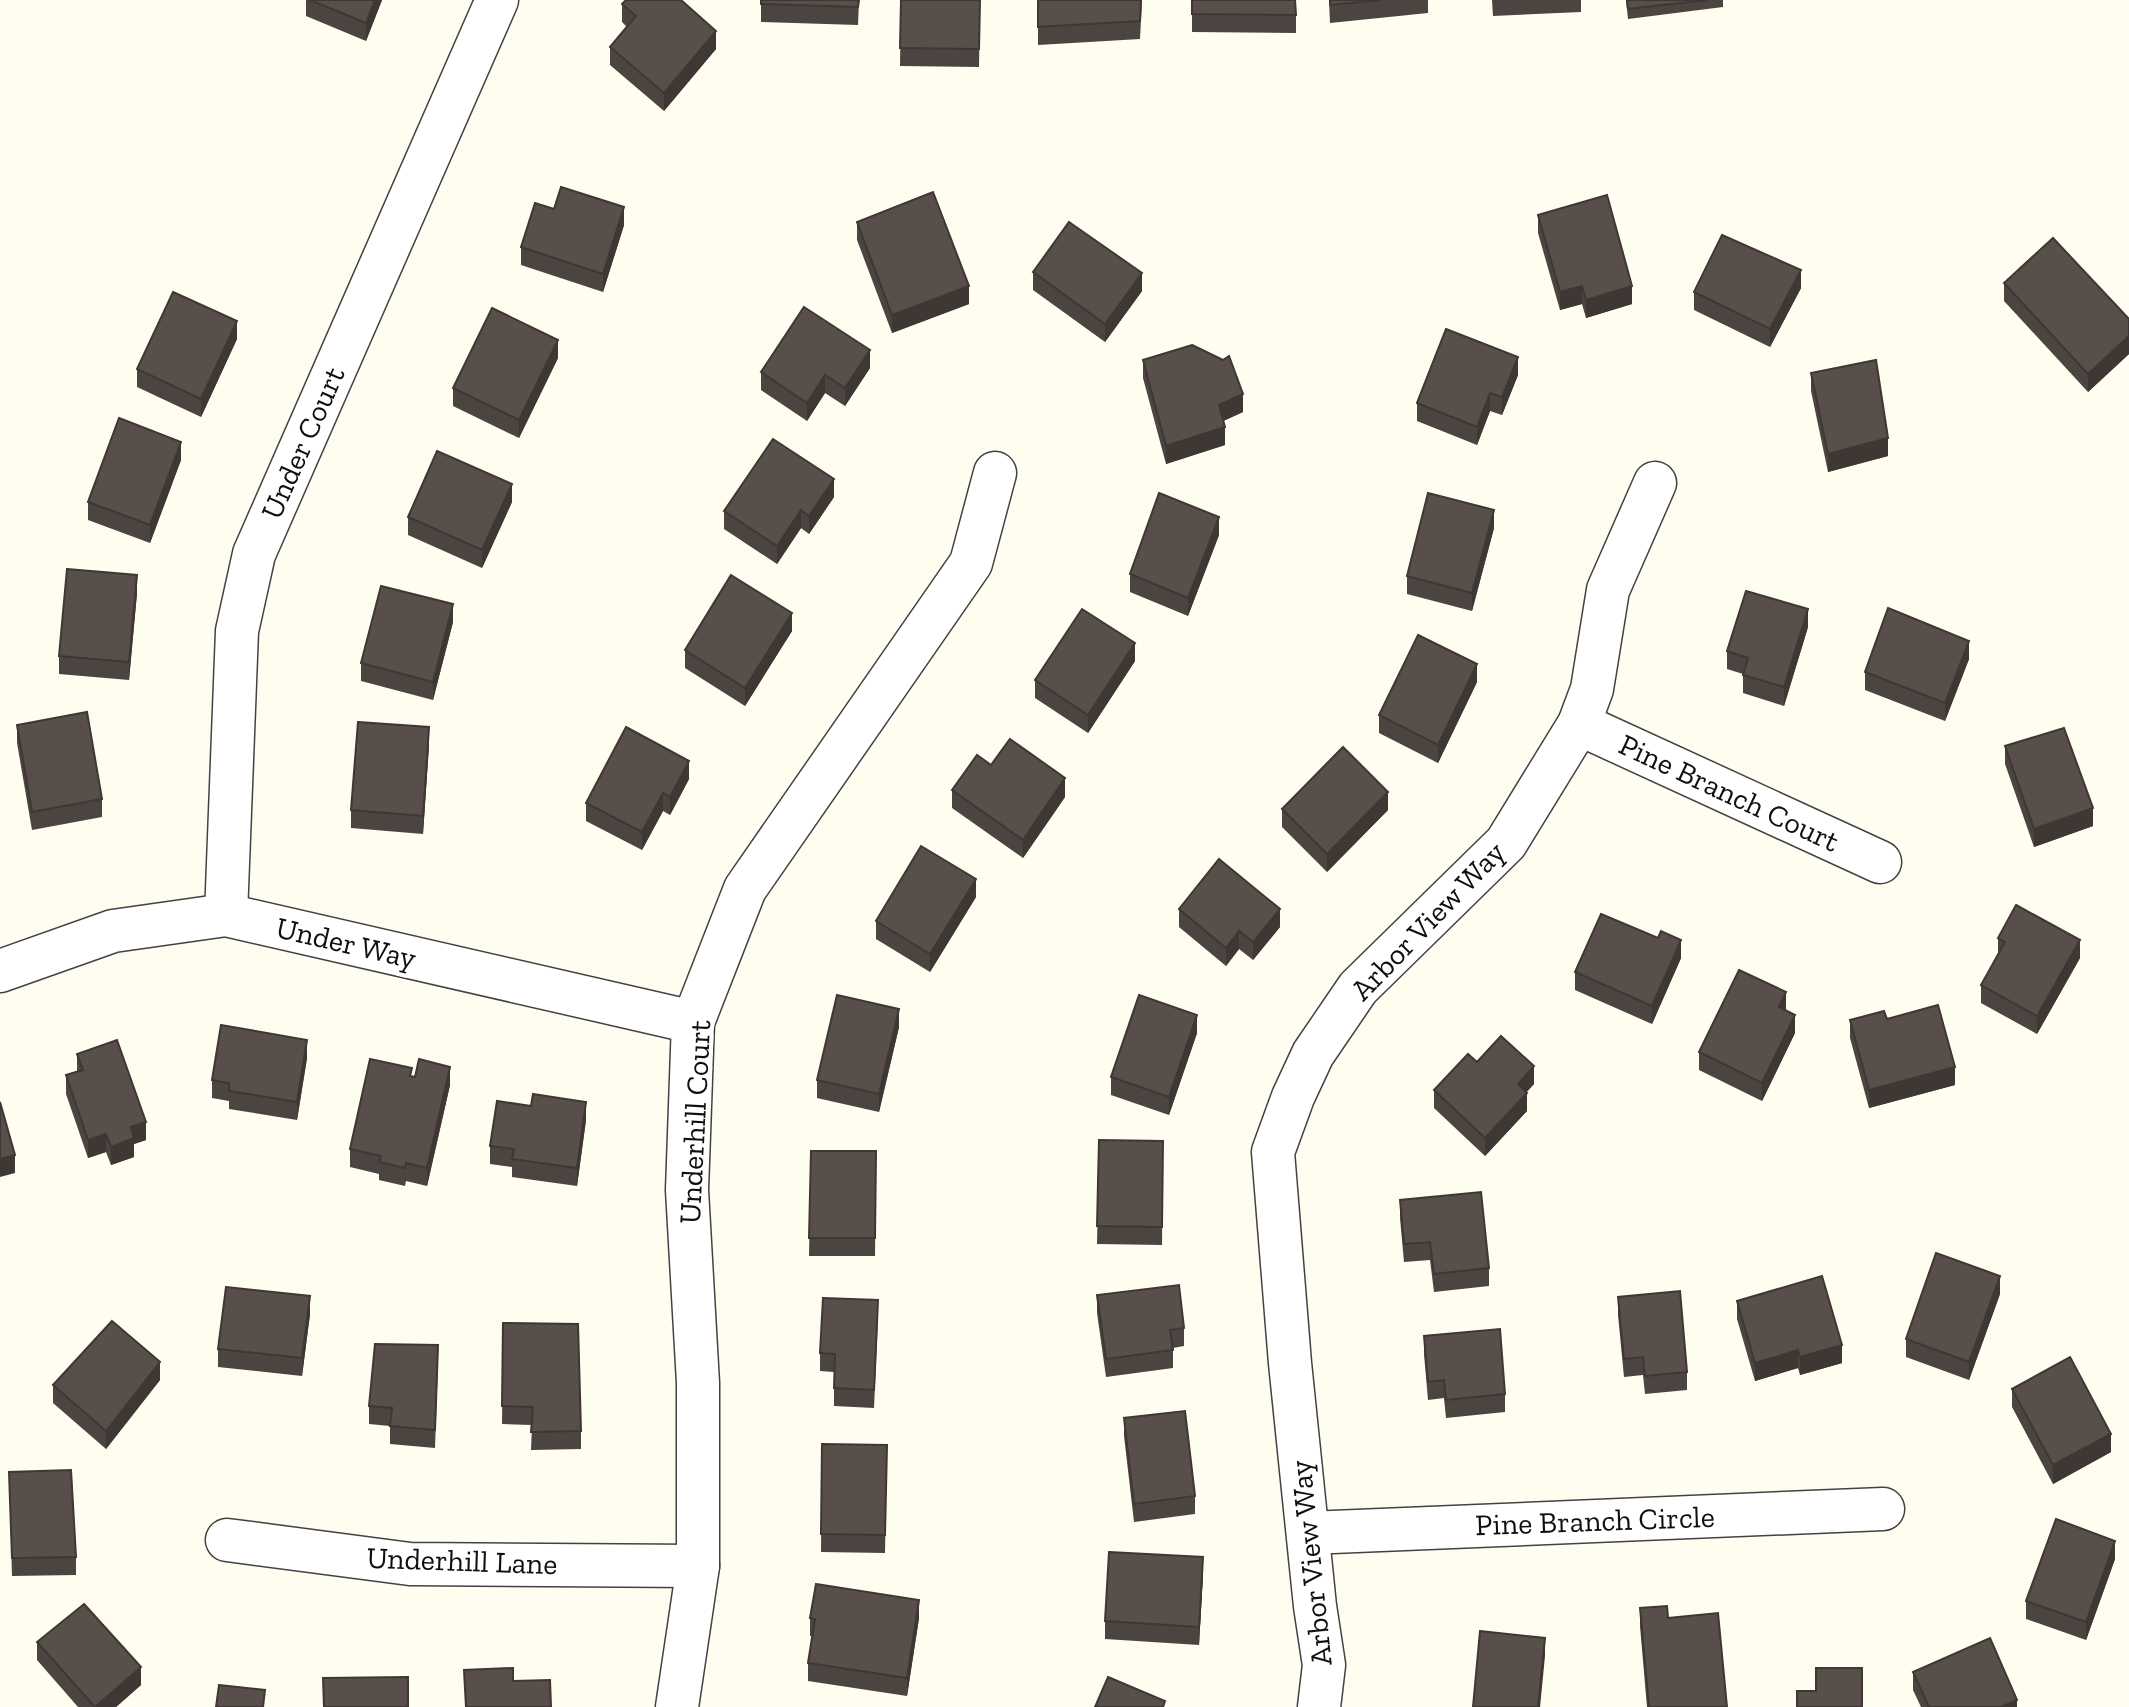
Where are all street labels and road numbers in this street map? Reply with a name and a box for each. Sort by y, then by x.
street label: Under Court [253,361,353,525]
street label: Pine Branch Court [1613,726,1845,860]
street label: Arbor View Way [1343,834,1513,1008]
street label: Under Way [273,909,420,977]
street label: Underhill Court [672,1019,718,1225]
street label: Arbor View Way [1282,1458,1340,1668]
street label: Pine Branch Circle [1475,1499,1715,1543]
street label: Underhill Lane [366,1540,558,1582]

